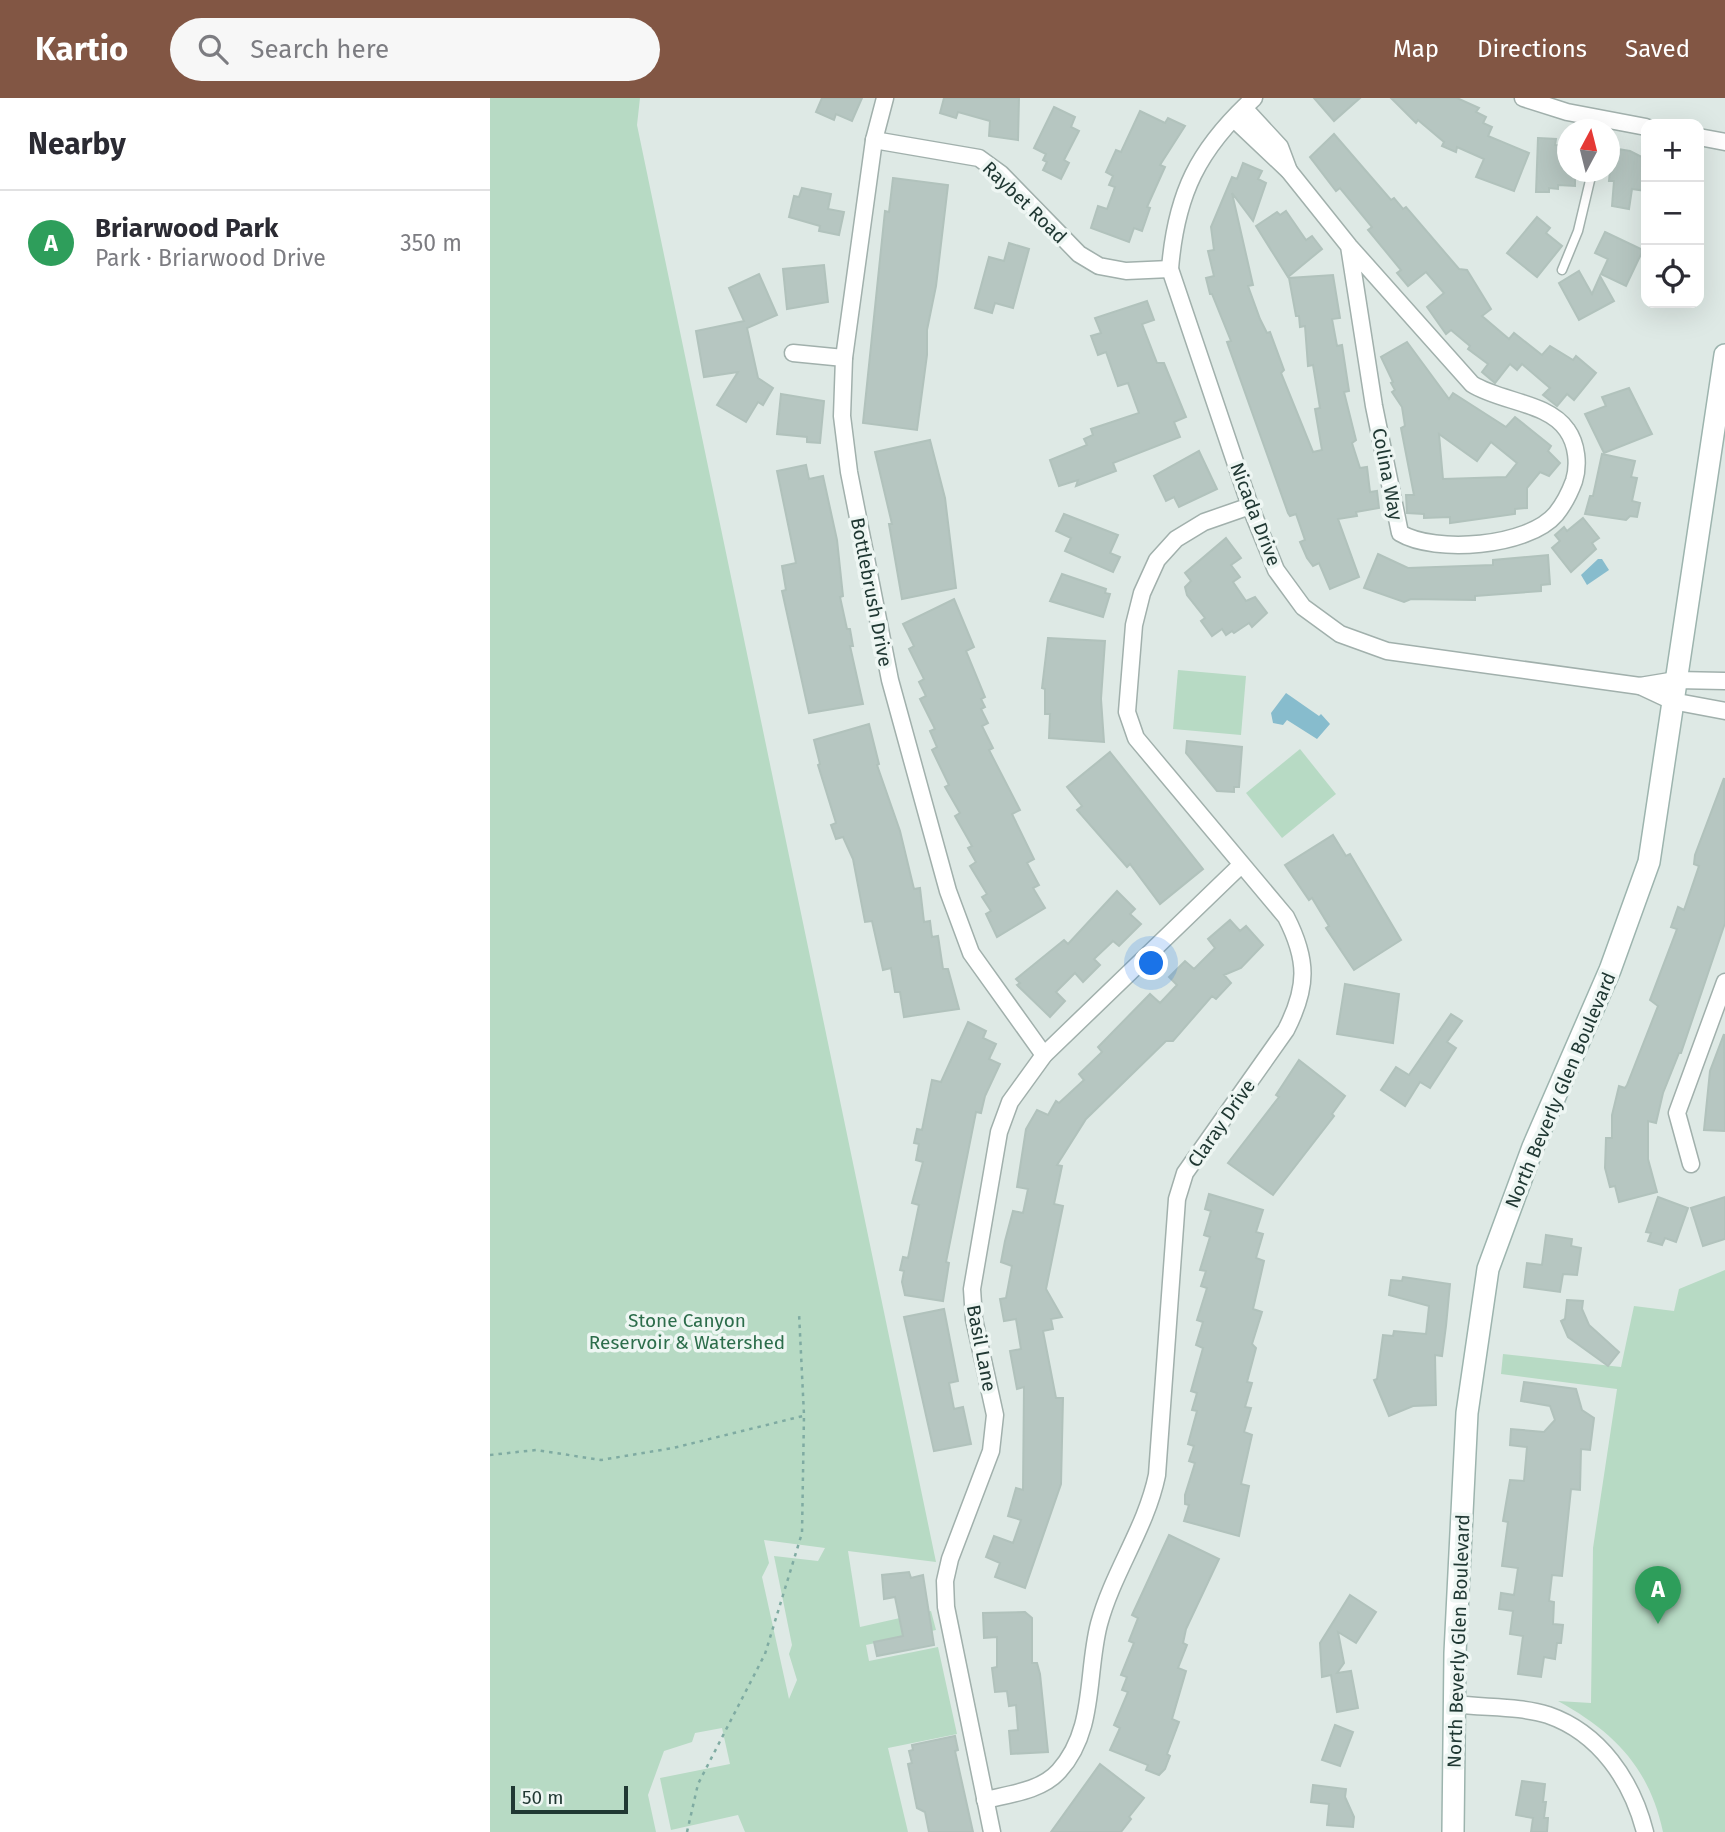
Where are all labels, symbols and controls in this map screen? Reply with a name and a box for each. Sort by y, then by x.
search box [170,18,660,81]
text: Kartio [35,29,128,69]
icon: search [194,30,232,68]
text: Search here [250,34,389,65]
text: Map [1393,35,1439,63]
text: Directions [1477,35,1587,63]
text: Saved [1625,35,1690,63]
north arrow [1557,119,1620,182]
map controls [1641,119,1704,308]
button: + [1641,119,1704,182]
text: Nearby [28,126,126,162]
street label: Raybet Road [978,157,1072,248]
button: − [1641,182,1704,245]
text: Briarwood Park [95,213,278,244]
text: A [44,229,58,257]
text: 350 m [400,229,462,257]
text: Park · Briarwood Drive [95,244,326,272]
button: locate [1641,245,1704,308]
street label: Colina Way [1367,426,1408,523]
street label: Nicada Drive [1225,459,1286,569]
street label: Bottlebrush Drive [846,516,897,669]
your location [1134,946,1168,980]
street label: North Beverly Glen Boulevard [1500,969,1621,1212]
street label: Claray Drive [1183,1075,1260,1172]
street label: Basil Lane [962,1303,1001,1393]
park label: Stone Canyon Reservoir & Watershed [589,1309,785,1354]
street label: North Beverly Glen Boulevard [1443,1514,1474,1768]
pin: A [1635,1566,1681,1624]
scale bar [511,1783,628,1815]
text: 50 m [522,1786,563,1809]

